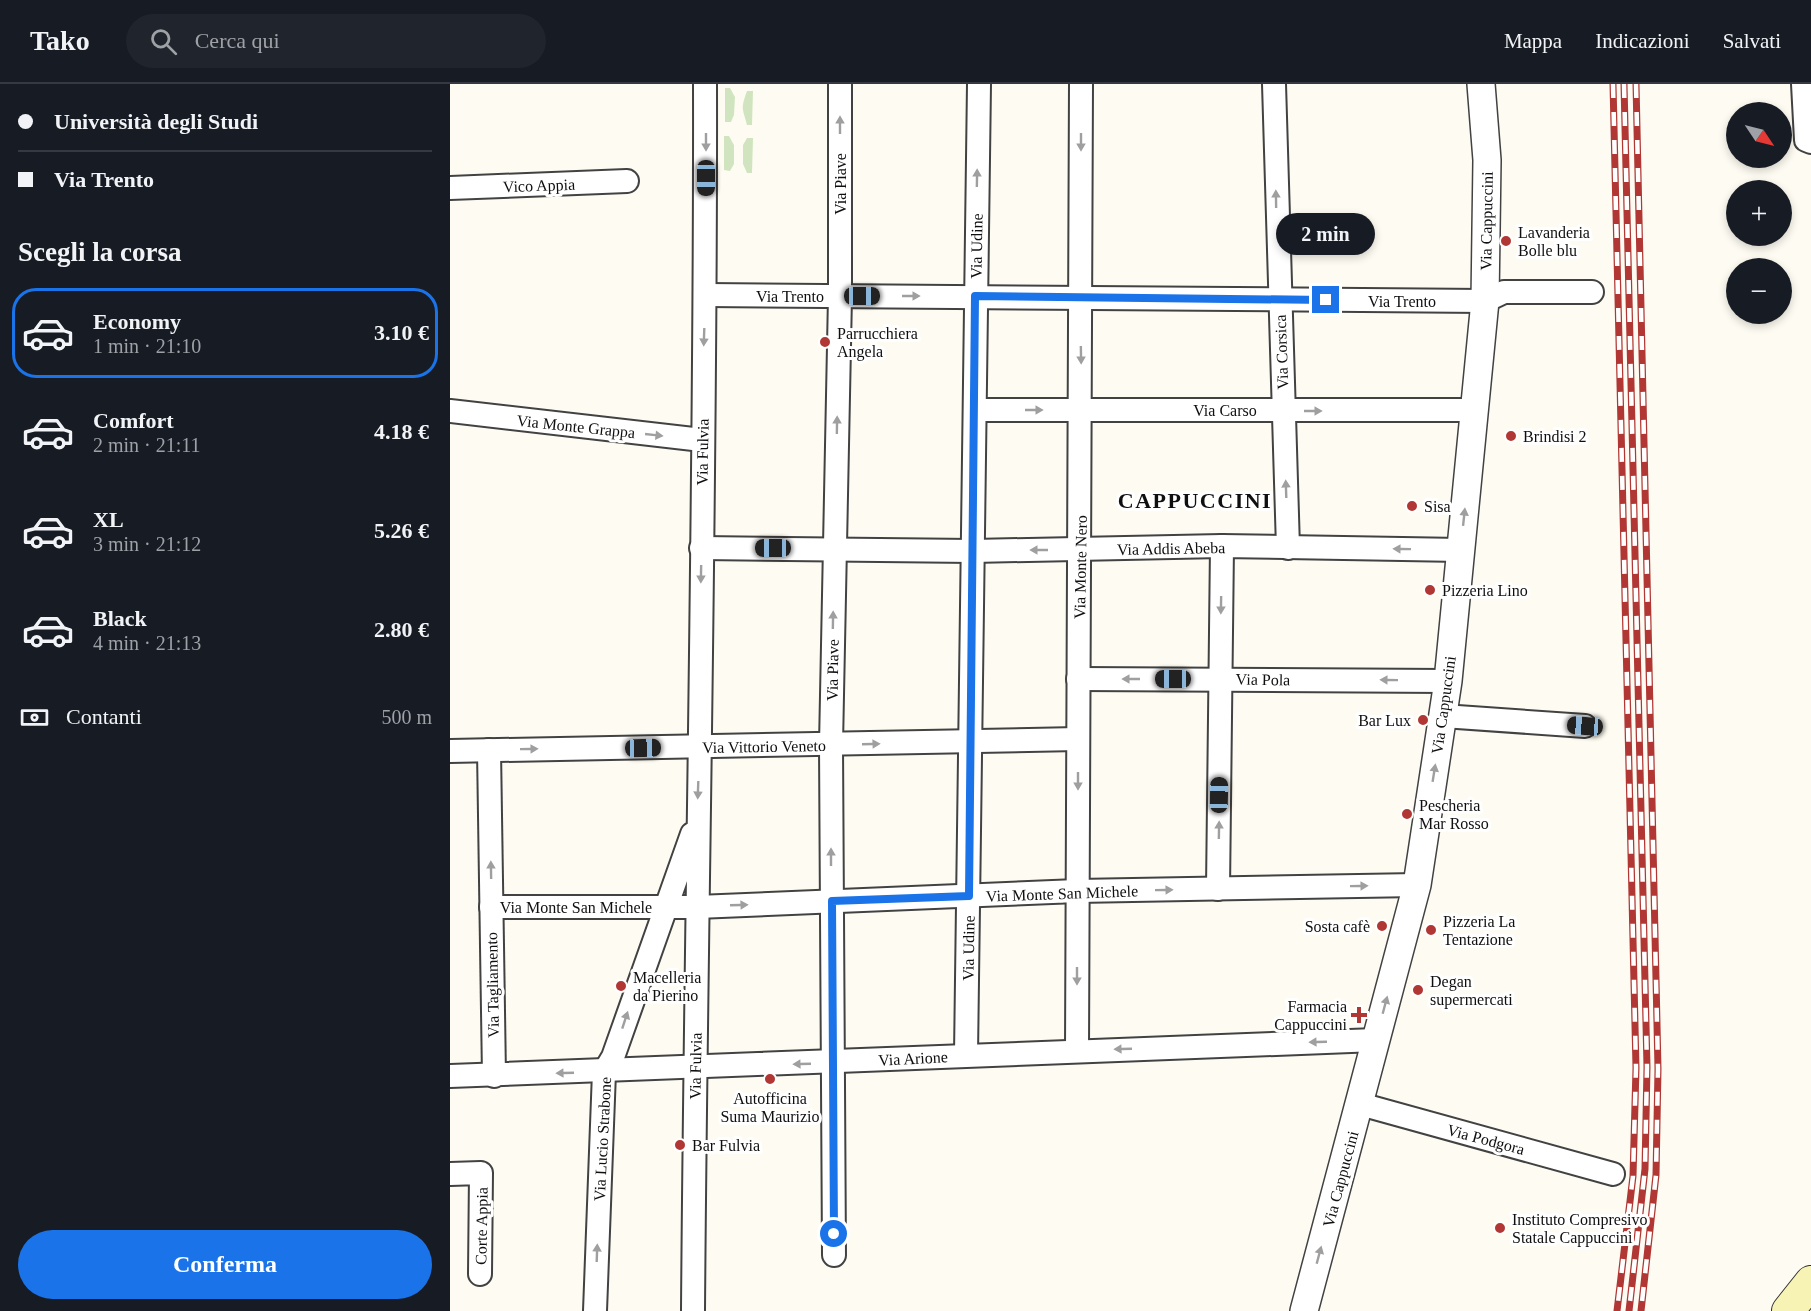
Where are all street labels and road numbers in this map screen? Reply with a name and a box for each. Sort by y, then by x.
street label: Via Piave [832,153,849,215]
street label: Via Cappuccini [1477,171,1497,271]
street label: Vico Appia [503,176,576,196]
street label: Via Udine [967,213,986,279]
street label: Via Trento [756,288,824,305]
street label: Via Trento [1368,293,1436,310]
street label: Via Corsica [1272,314,1291,390]
street label: Via Carso [1193,402,1257,419]
street label: Via Monte Grappa [516,412,636,442]
street label: Via Fulvia [693,418,712,486]
street label: Via Monte Nero [1071,515,1090,619]
street label: Via Addis Abeba [1117,539,1225,558]
street label: Via Piave [823,639,842,701]
street label: Via Cappuccini [1428,654,1460,755]
street label: Via Pola [1236,671,1290,688]
street label: Via Vittorio Veneto [702,737,826,756]
street label: Via Monte San Michele [986,882,1138,905]
street label: Via Monte San Michele [500,899,652,916]
street label: Via Udine [959,915,978,981]
street label: Via Tagliamento [483,932,503,1038]
street label: Via Fulvia [686,1032,705,1100]
street label: Via Arione [878,1048,948,1069]
street label: Via Lucio Strabone [591,1076,614,1202]
street label: Via Podgora [1445,1121,1526,1159]
street label: Via Cappuccini [1319,1129,1363,1229]
street label: Corte Appia [472,1187,492,1265]

